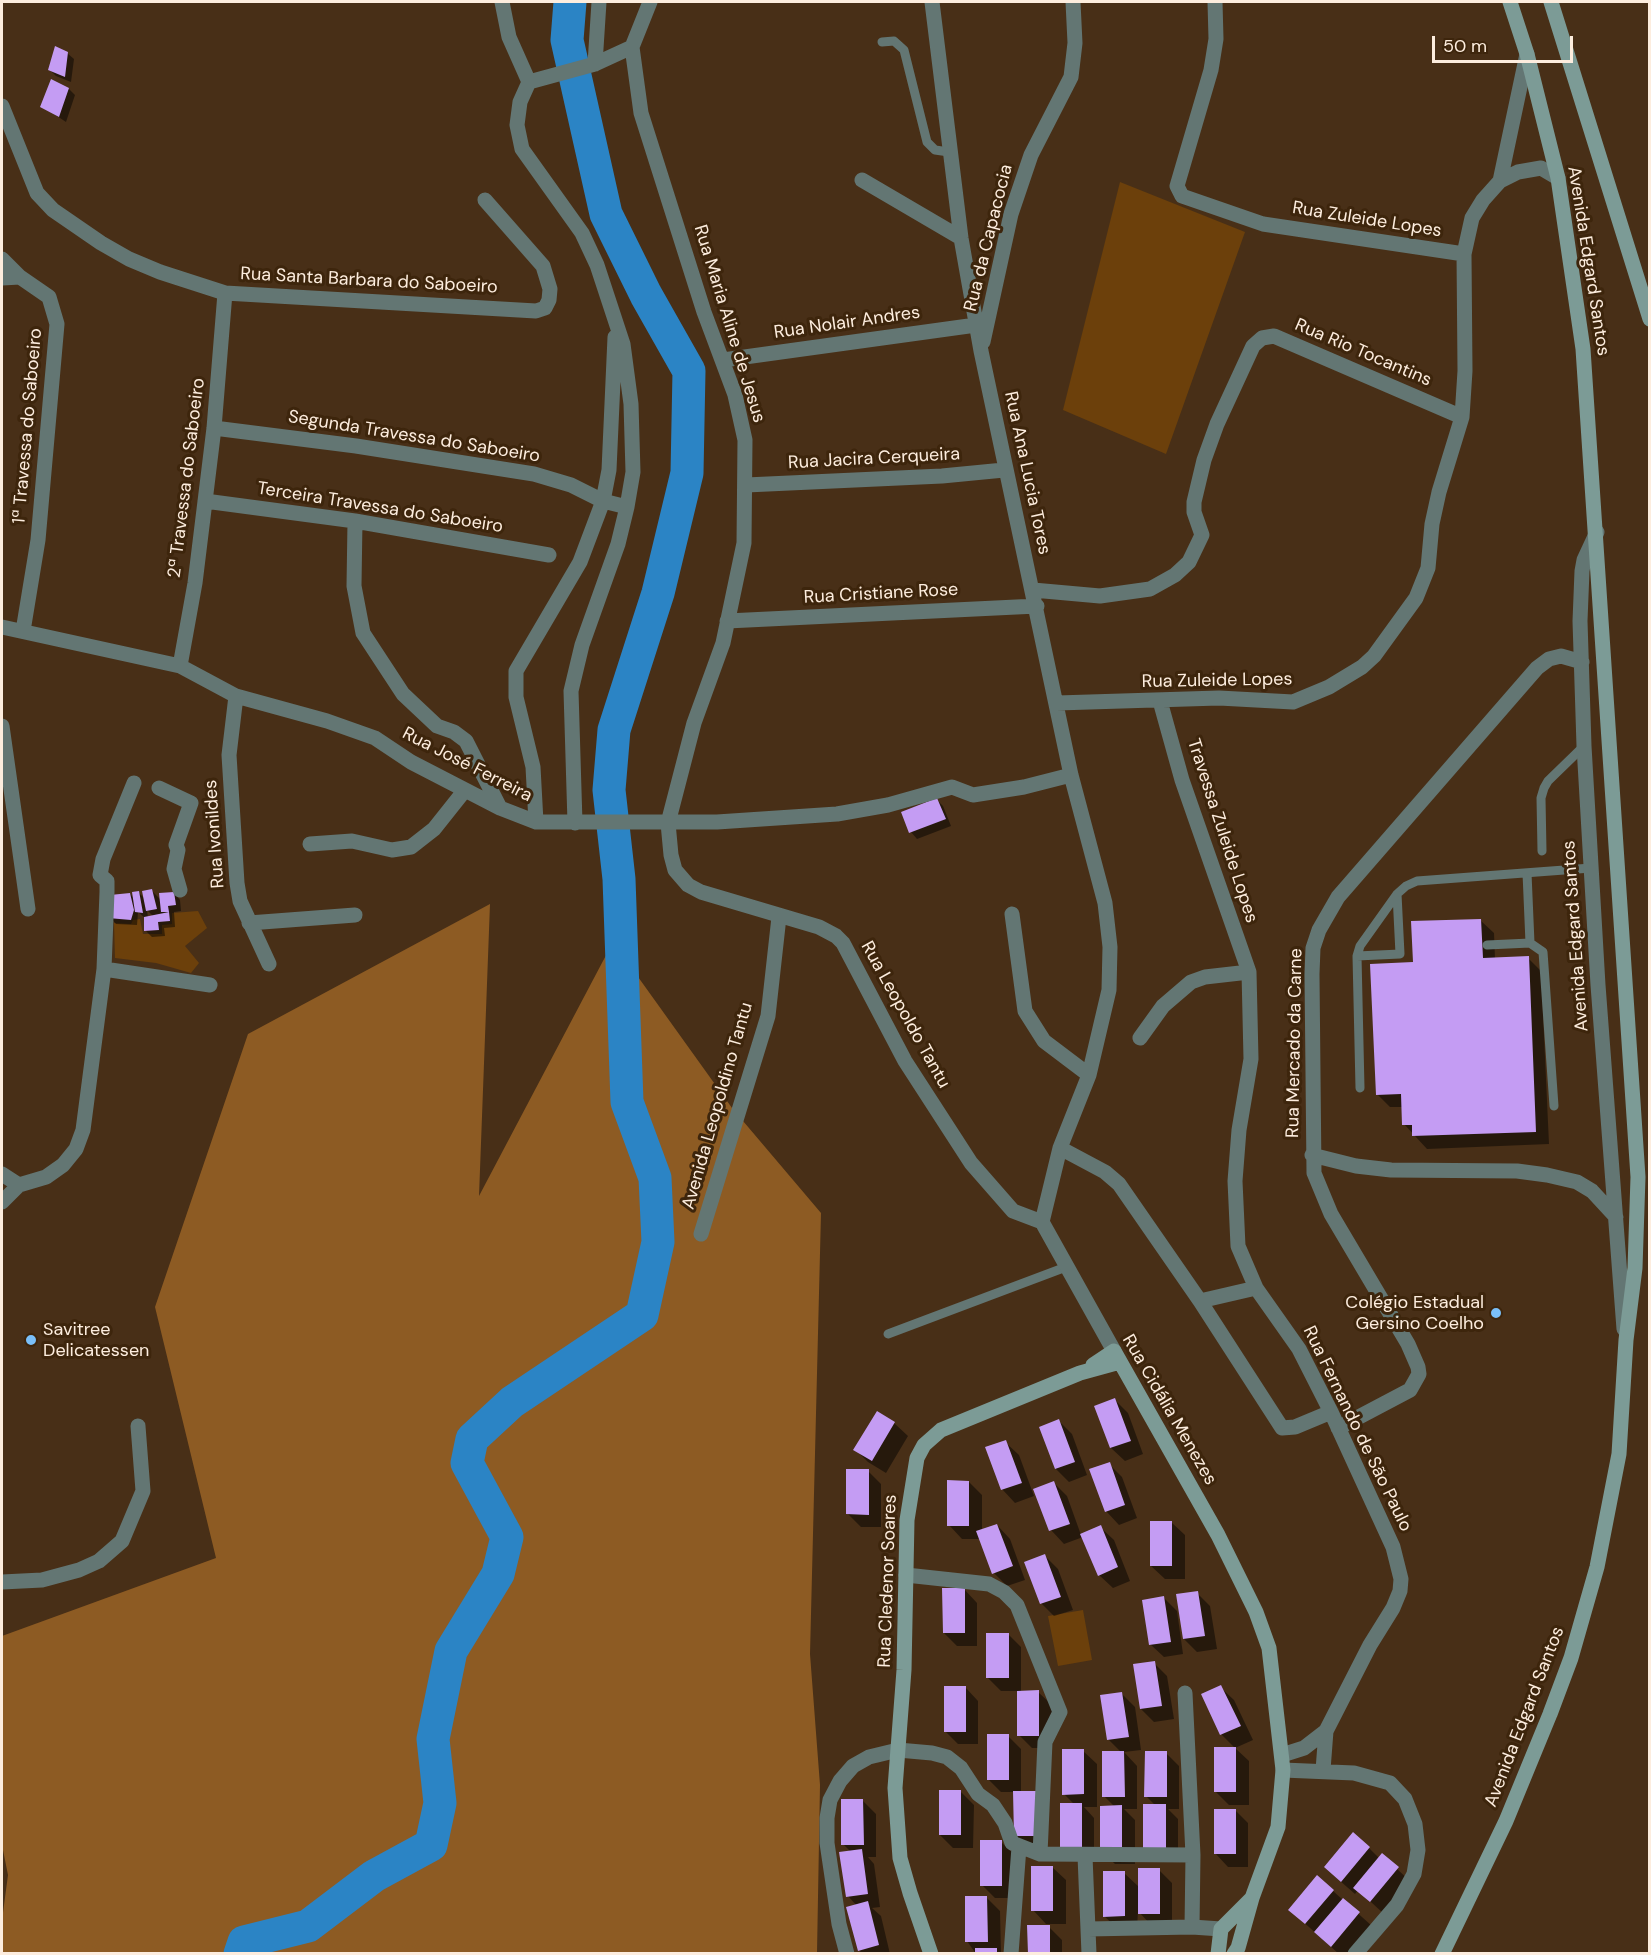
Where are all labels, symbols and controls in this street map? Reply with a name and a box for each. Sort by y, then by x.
scale bar [1435,24,1576,62]
text: 50 m [1443,34,1487,58]
street label: Rua da Capacocia [960,162,1018,314]
street label: Avenida Edgard Santos [1562,165,1614,357]
street label: Rua Zuleide Lopes [1291,198,1443,242]
street label: Rua Maria Aline de Jesus [689,223,769,425]
street label: Rua Santa Barbara do Saboeiro [240,263,498,299]
street label: Rua Nolair Andres [773,302,921,344]
street label: Rua Rio Tocantins [1291,314,1435,392]
street label: 1ª Travessa do Saboeiro [9,327,47,525]
street label: 2ª Travessa do Saboeiro [164,377,210,579]
street label: Rua Ana Lucia Tores [999,389,1055,557]
street label: Segunda Travessa do Saboeiro [287,406,541,468]
street label: Rua Jacira Cerqueira [787,444,961,474]
street label: Terceira Travessa do Saboeiro [256,478,504,538]
street label: Rua Cristiane Rose [803,579,959,609]
street label: Rua Zuleide Lopes [1141,669,1293,693]
street label: Rua José Ferreira [398,723,536,807]
street label: Travessa Zuleide Lopes [1182,736,1262,926]
street label: Rua Ivonildes [200,779,230,889]
street label: Avenida Edgard Santos [1559,840,1593,1032]
street label: Rua Leopoldo Tantu [856,938,954,1092]
street label: Rua Mercado da Carne [1283,948,1307,1138]
street label: Avenida Leopoldino Tantu [678,1000,758,1212]
place label: Colégio Estadual Gersino Coelho [1345,1292,1484,1334]
marker: Colégio Estadual Gersino Coelho [1489,1306,1503,1320]
place label: Savitree Delicatessen [43,1319,149,1362]
street label: Rua Fernando de São Paulo [1298,1323,1416,1535]
street label: Rua Cidália Menezes [1117,1331,1221,1489]
marker: Savitree Delicatessen [24,1333,38,1347]
street label: Rua Cledenor Soares [874,1494,902,1668]
street label: Avenida Edgard Santos [1481,1624,1569,1810]

